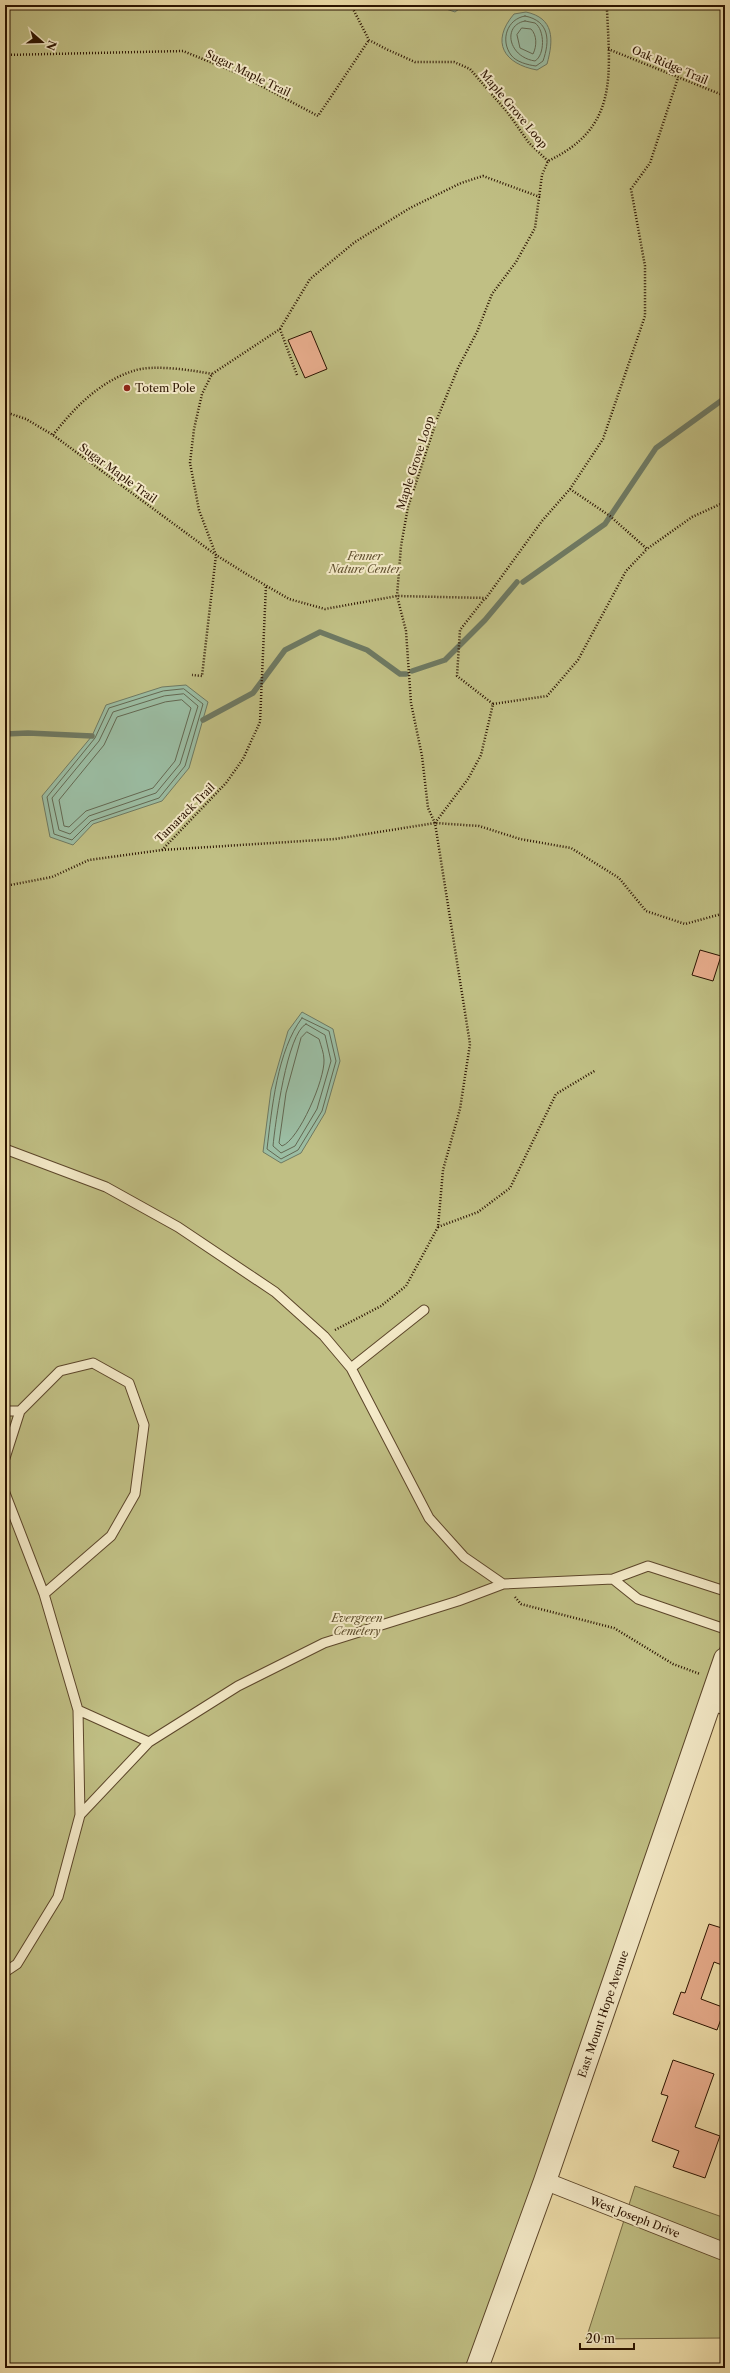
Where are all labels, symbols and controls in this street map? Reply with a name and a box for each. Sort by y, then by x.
north arrow [22,22,62,62]
text: N [43,39,60,53]
street label: Oak Ridge Trail [630,43,711,88]
street label: Sugar Maple Trail [203,46,293,100]
street label: Maple Grove Loop [477,67,551,151]
place label: Totem Pole [135,381,195,395]
marker: Totem Pole [122,383,132,393]
street label: Maple Grove Loop [393,414,437,512]
street label: Sugar Maple Trail [76,440,160,506]
park label: Fenner Nature Center [328,549,402,576]
street label: Tamarack Trail [152,780,218,846]
park label: Evergreen Cemetery [330,1611,383,1638]
street label: East Mount Hope Avenue [575,1949,631,2079]
street label: West Joseph Drive [587,2193,682,2241]
scale bar [580,2325,634,2351]
text: 20 m [586,2331,615,2346]

